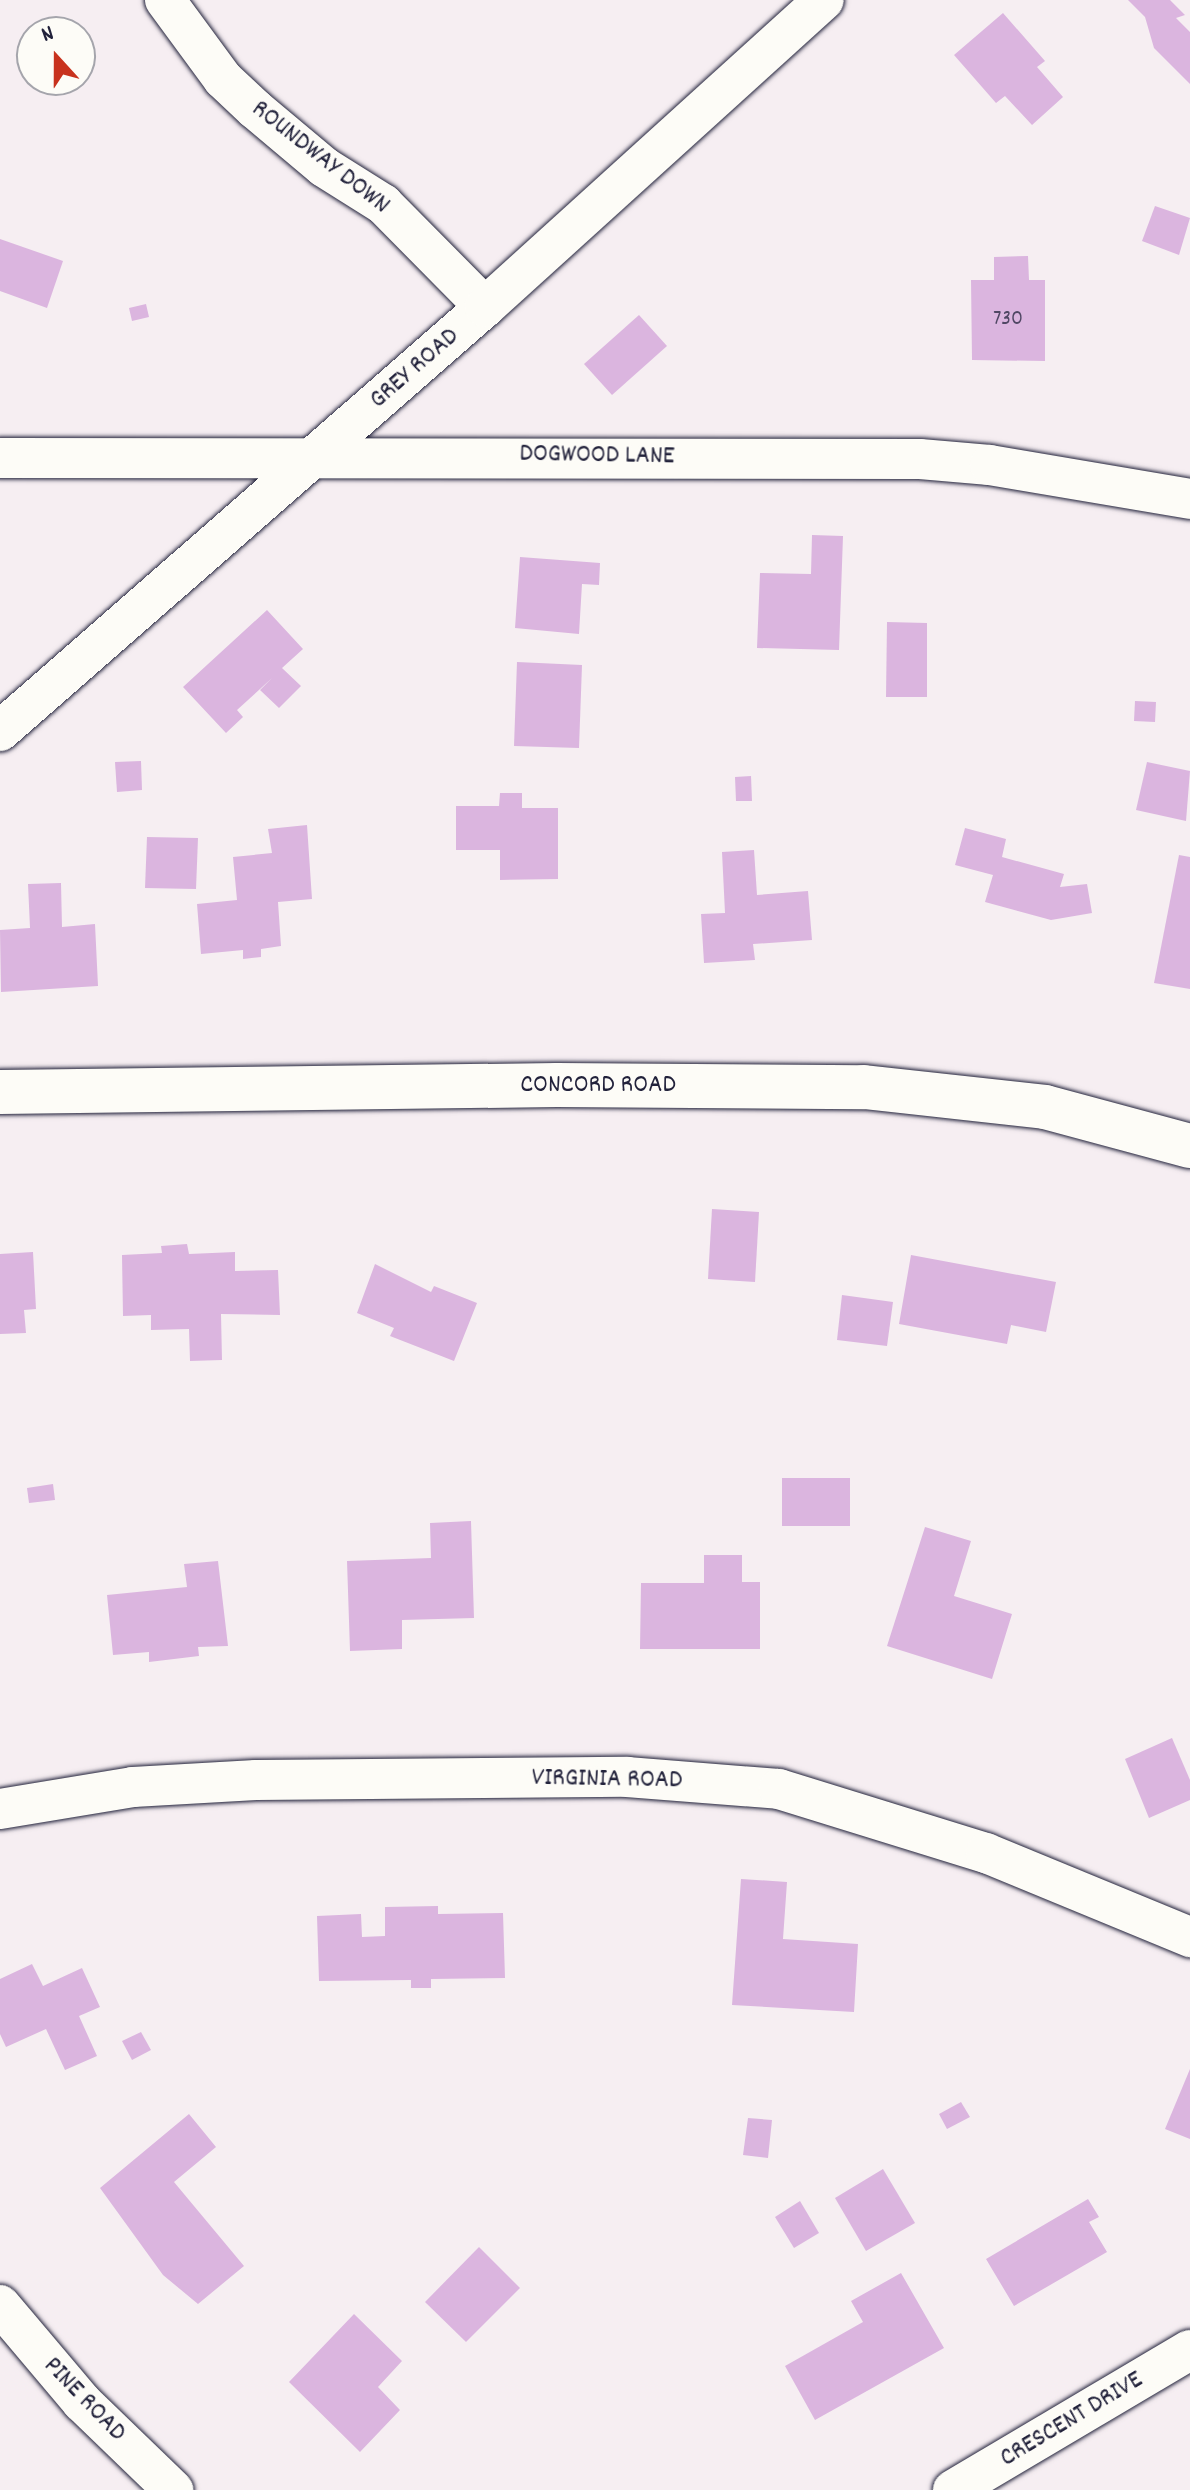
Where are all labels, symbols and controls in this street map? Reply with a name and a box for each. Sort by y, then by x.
north arrow [16,16,96,96]
text: N [37,19,59,51]
street label: ROUNDWAY DOWN [245,94,395,222]
house number: 730 [993,307,1023,333]
street label: GREY ROAD [364,322,466,416]
street label: DOGWOOD LANE [519,439,675,473]
street label: CONCORD ROAD [520,1070,676,1102]
street label: VIRGINIA ROAD [531,1763,683,1797]
street label: PINE ROAD [36,2351,132,2449]
street label: CRESCENT DRIVE [995,2365,1149,2475]

